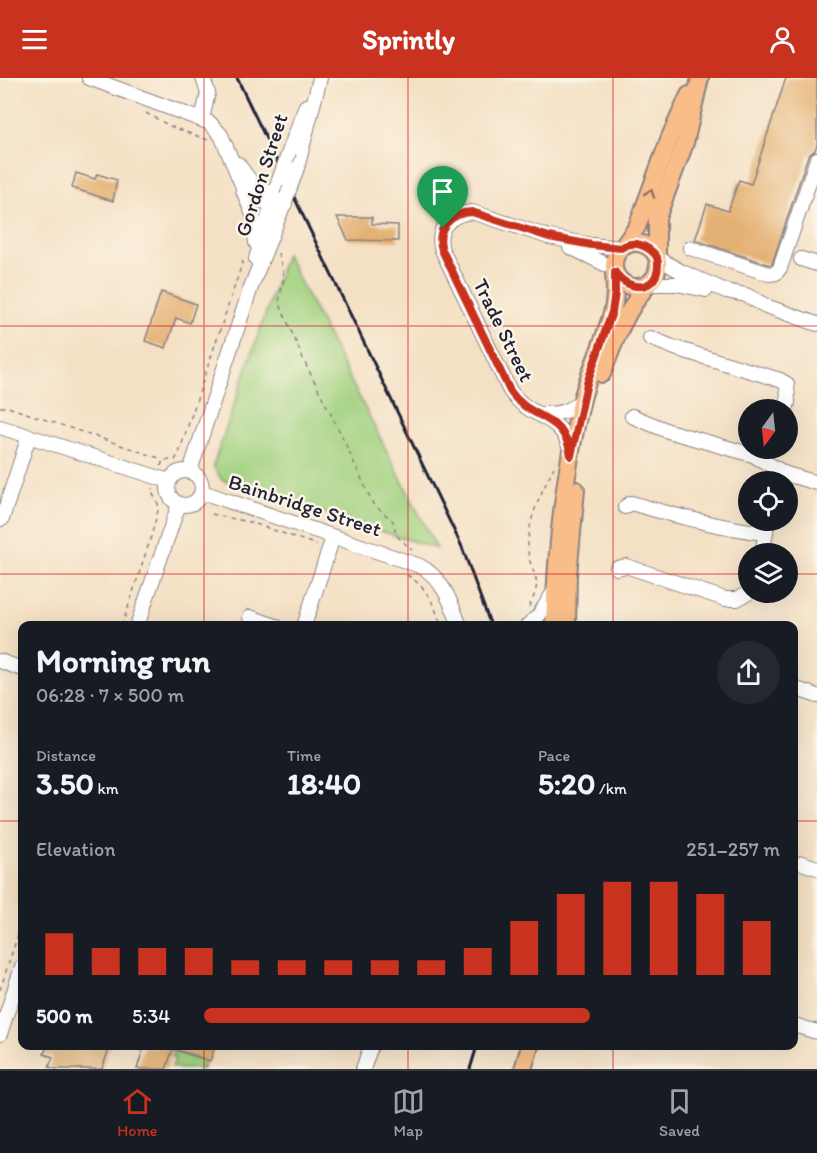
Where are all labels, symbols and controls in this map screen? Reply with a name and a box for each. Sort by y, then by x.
icon: menu [18,23,51,56]
text: Sprintly [362,23,455,56]
icon: person [766,23,799,56]
street label: Gordon Street [229,110,293,240]
pin [417,166,468,228]
icon: arrive [426,175,459,208]
one-way arrow [642,188,655,199]
street label: Trade Street [468,274,540,386]
north arrow [738,399,798,459]
map controls [738,399,798,603]
street label: Bainbridge Street [225,468,385,542]
button: locate [738,471,798,531]
button: layers [738,543,798,603]
text: Morning run [36,641,211,680]
button: share [717,641,780,704]
text: 06:28 · 7 × 500 m [36,683,184,707]
text: Distance [36,746,96,765]
text: Time [287,746,321,765]
text: Pace [538,746,570,765]
text: 3.50 [36,765,94,802]
text: 18:40 [287,765,361,802]
text: 5:20 [538,765,595,802]
text: km [94,779,119,798]
text: /km [595,779,627,798]
text: Elevation [36,837,115,861]
text: 251–257 m [686,837,780,861]
text: 500 m [36,1004,92,1028]
text: 5:34 [132,1004,170,1028]
tab: Home [117,1085,157,1140]
tab: Map [392,1085,425,1140]
tab: Saved [659,1085,700,1140]

